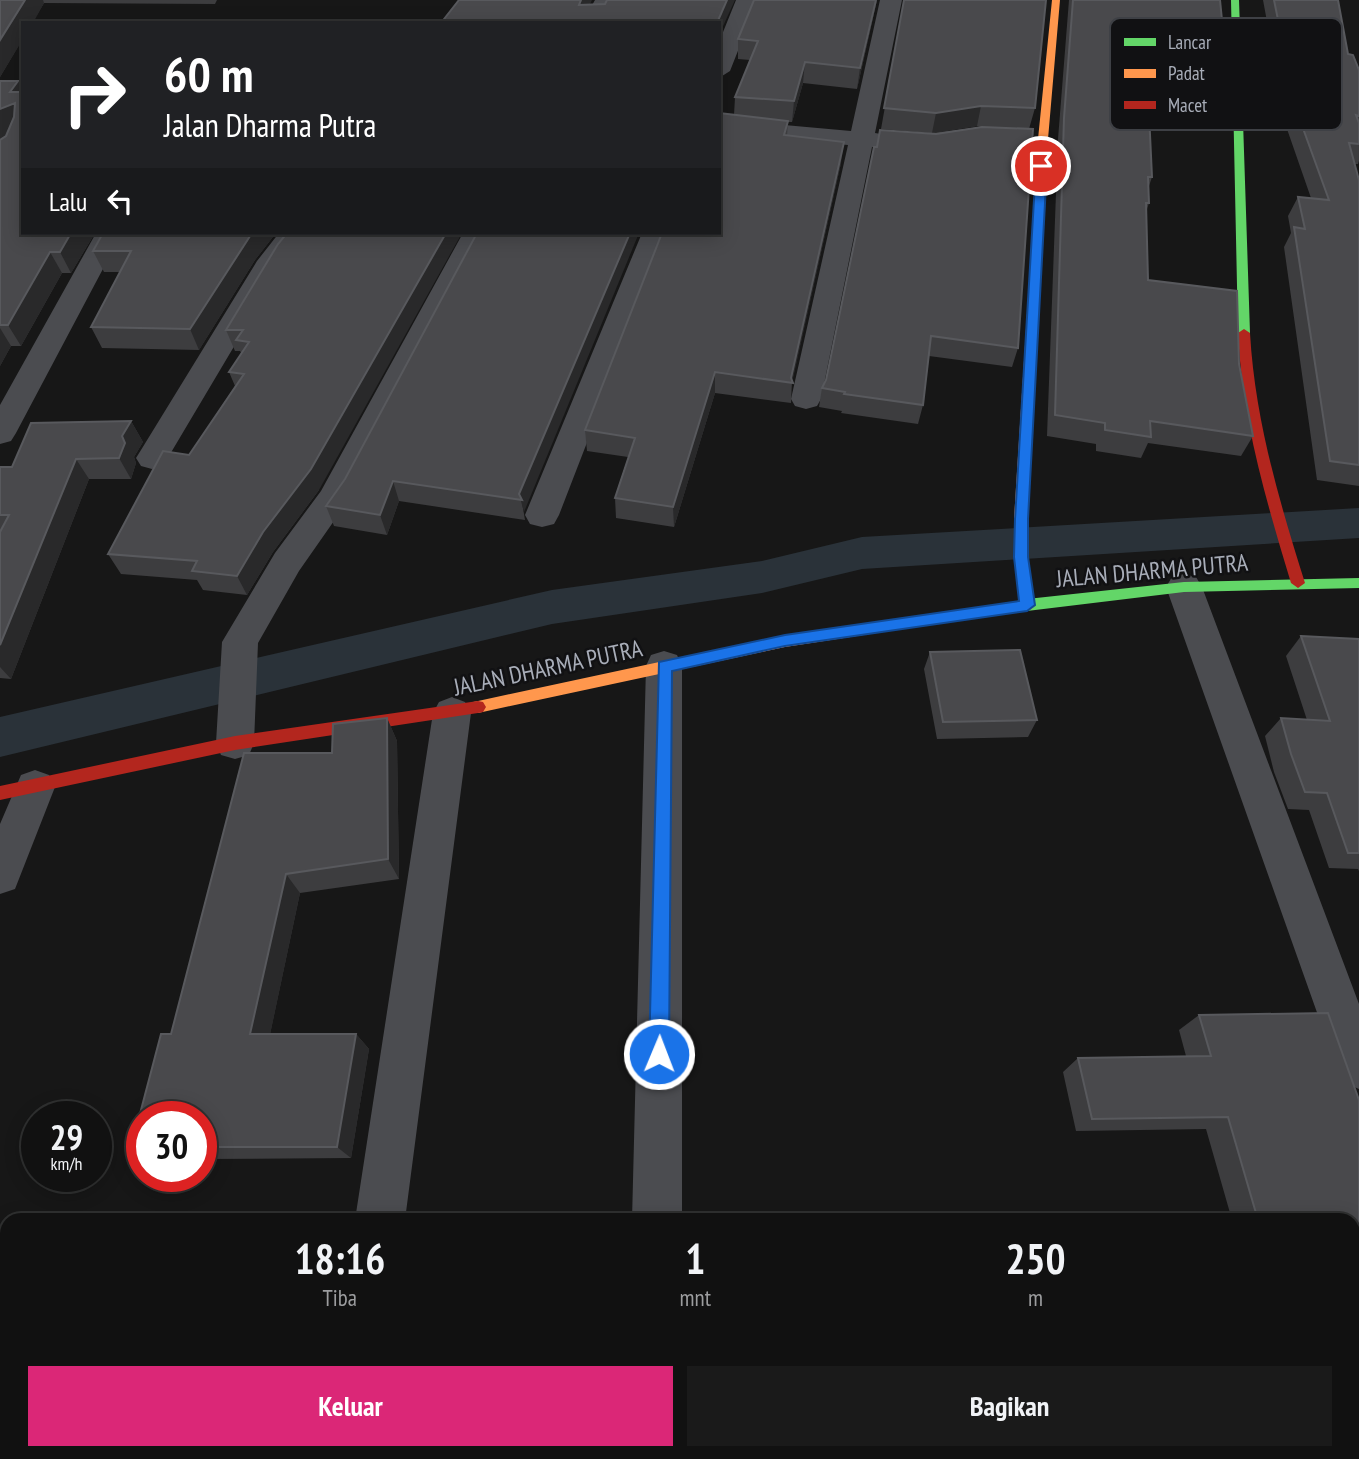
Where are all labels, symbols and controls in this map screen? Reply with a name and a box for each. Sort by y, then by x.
legend [1110,18,1342,130]
text: Lancar [1168,30,1212,54]
text: 60 m [164,42,253,106]
icon: right [49,49,140,140]
text: Padat [1168,61,1205,85]
text: Macet [1168,93,1208,117]
text: Jalan Dharma Putra [164,104,376,146]
pin [1011,136,1071,196]
icon: arrive [1022,147,1060,185]
icon: left [101,182,139,220]
text: Lalu [49,185,87,218]
street label: JALAN DHARMA PUTRA [1054,547,1250,594]
street label: JALAN DHARMA PUTRA [450,632,646,703]
position arrow [622,1017,696,1091]
speed limit sign: 30 [126,1101,217,1192]
text: 29 [50,1114,83,1160]
text: km/h [51,1152,82,1175]
text: 18:16 [294,1231,385,1286]
text: 1 [685,1231,705,1286]
text: 250 [1005,1231,1066,1286]
text: Tiba [323,1283,357,1312]
text: mnt [680,1283,711,1312]
text: m [1028,1283,1043,1312]
button: Keluar [28,1366,673,1446]
button: Bagikan [687,1366,1332,1446]

